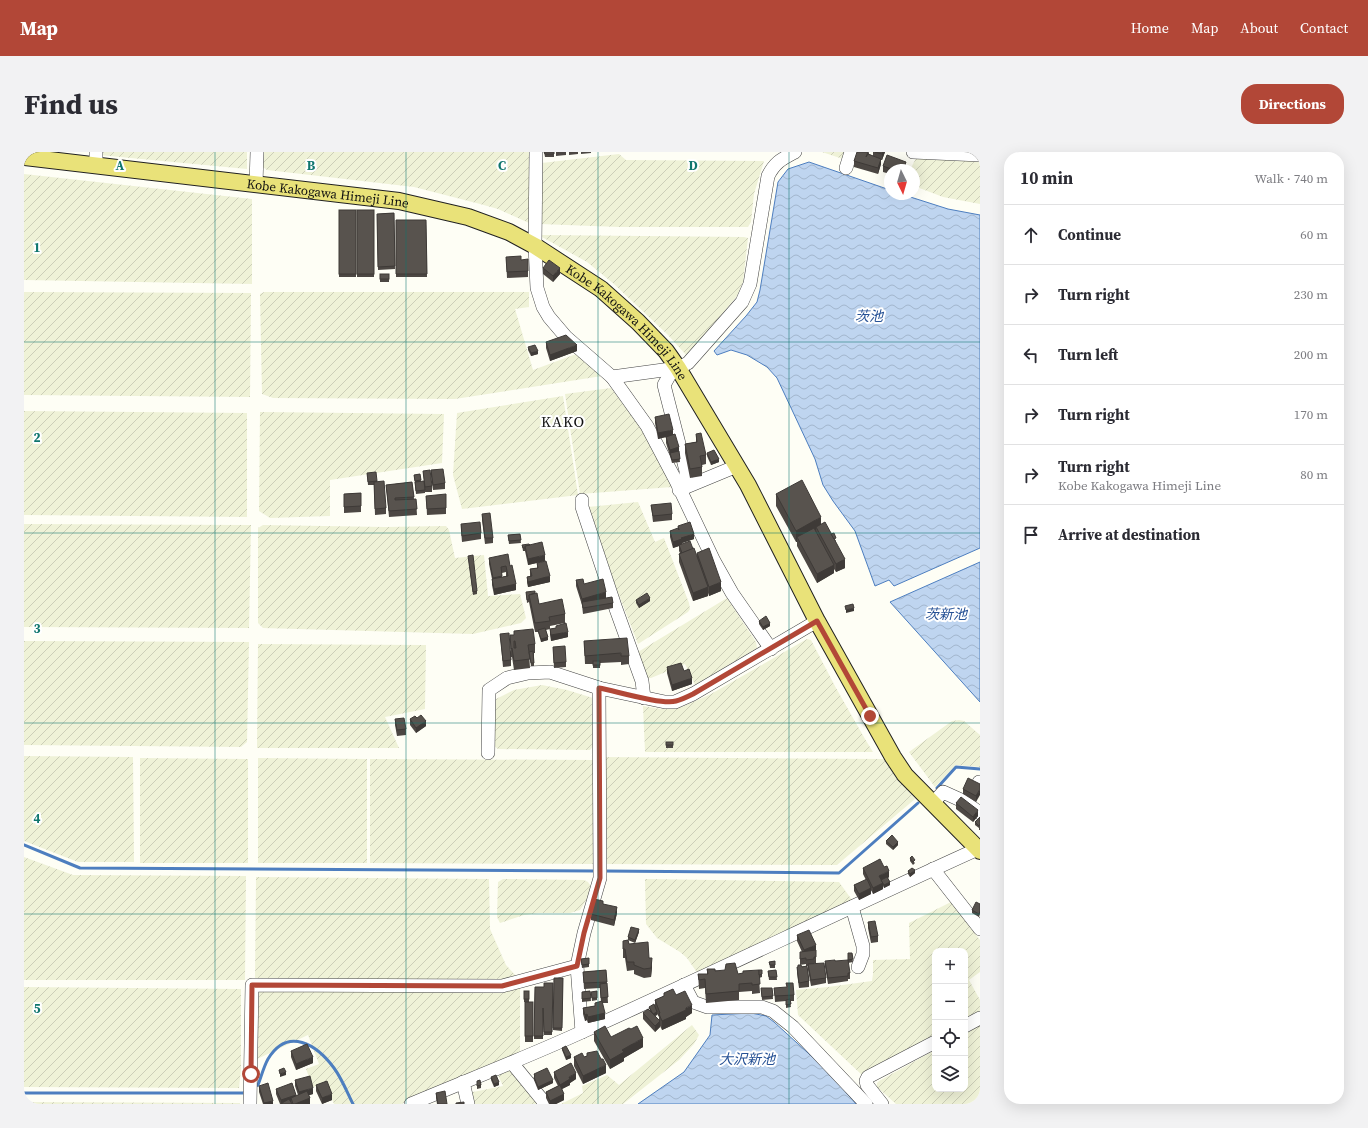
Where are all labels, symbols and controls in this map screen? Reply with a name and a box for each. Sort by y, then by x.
text: Map [20,15,58,41]
text: Home [1131,18,1169,38]
text: Map [1191,18,1218,38]
text: About [1240,18,1278,38]
text: Contact [1300,18,1348,38]
button: Directions [1241,84,1344,124]
text: Find us [24,85,118,123]
text: A [116,157,125,174]
text: B [307,157,316,174]
text: C [498,157,506,174]
text: D [688,157,698,174]
north arrow [884,164,920,200]
text: 10 min [1020,166,1073,190]
text: Walk · 740 m [1255,170,1328,187]
street label: Kobe Kakogawa Himeji Line [246,175,411,212]
icon: ahead [1020,224,1042,246]
text: Continue [1058,224,1121,245]
text: 60 m [1300,226,1328,243]
text: 1 [33,239,41,256]
street label: Kobe Kakogawa Himeji Line [563,260,691,384]
icon: right [1020,284,1042,306]
text: Turn right [1058,284,1130,305]
text: 230 m [1294,286,1328,303]
water label: 茨池 [855,306,885,326]
icon: left [1020,344,1042,366]
text: Turn left [1058,344,1118,365]
text: 200 m [1294,346,1328,363]
icon: right [1020,404,1042,426]
text: Turn right [1058,404,1130,425]
text: 170 m [1294,406,1328,423]
district label: KAKO [541,411,585,432]
text: 2 [33,429,41,446]
text: Turn right [1058,456,1130,477]
icon: right [1020,464,1042,486]
text: 80 m [1300,466,1328,483]
text: Kobe Kakogawa Himeji Line [1058,477,1221,494]
icon: arrive [1020,524,1042,546]
text: Arrive at destination [1058,524,1200,545]
water label: 茨新池 [925,604,969,624]
text: 3 [33,620,41,637]
route end [861,707,879,725]
text: 4 [33,810,41,827]
map controls [932,948,968,1092]
button: + [932,948,968,984]
button: − [932,984,968,1020]
text: 5 [33,1000,41,1017]
button: locate [932,1020,968,1056]
water label: 大沢新池 [719,1049,777,1069]
button: layers [932,1056,968,1092]
route start [242,1065,260,1083]

